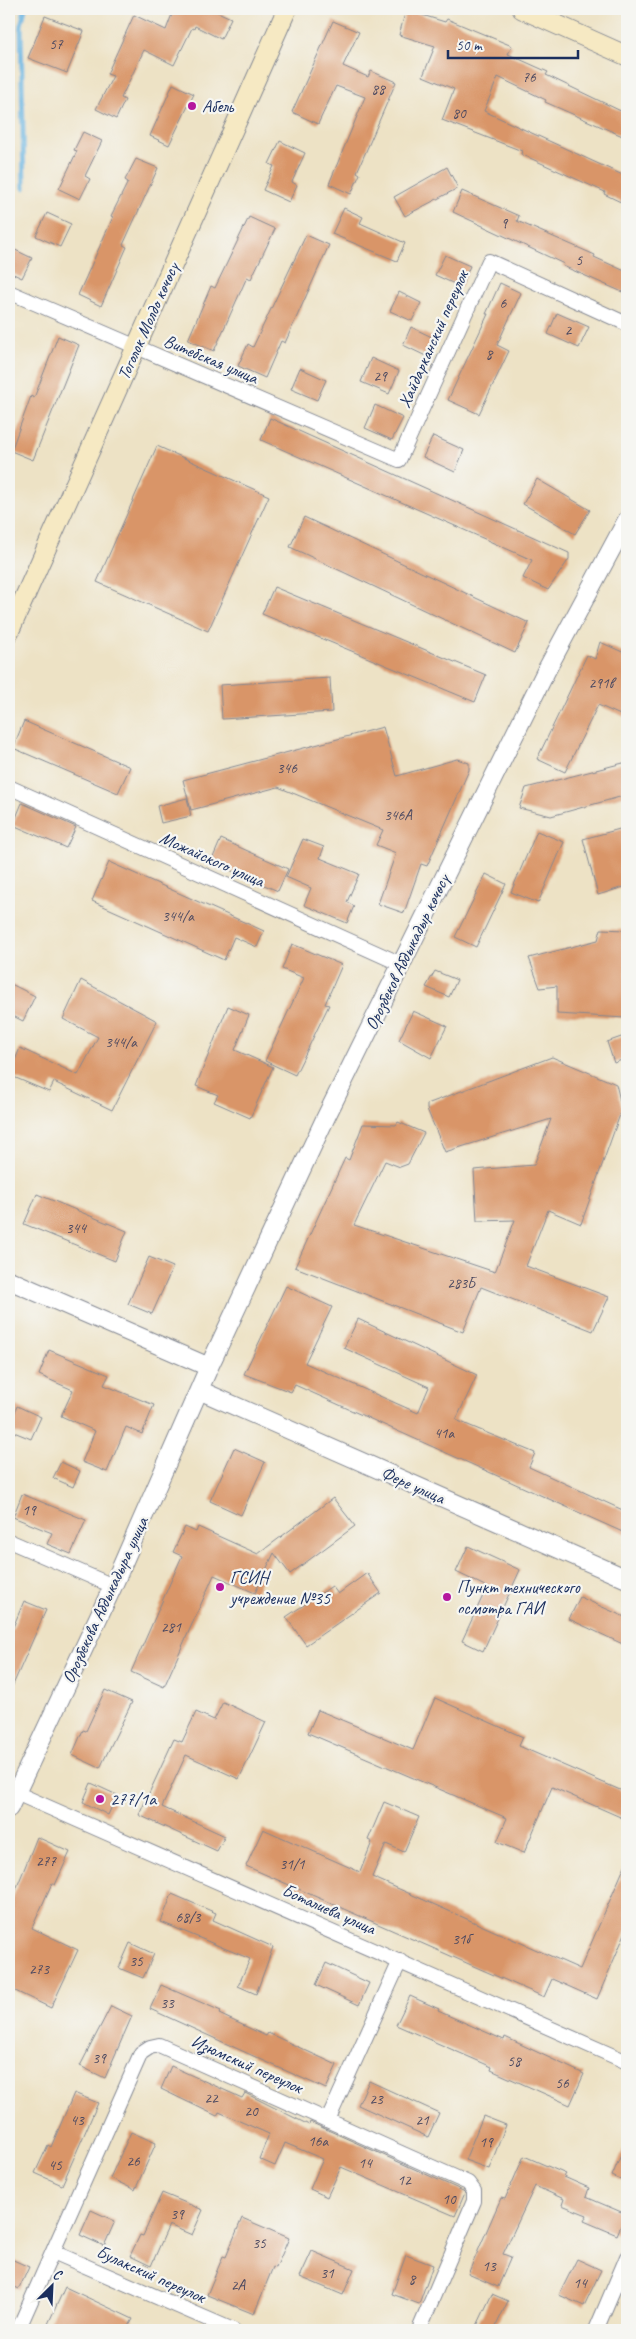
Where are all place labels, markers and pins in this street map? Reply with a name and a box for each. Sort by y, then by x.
place label: Абель [202,95,235,117]
marker: Абель [186,100,198,112]
place label: ГСИН учреждение №35 [229,1566,331,1609]
place label: Пункт технического осмотра ГАИ [457,1576,582,1619]
marker: ГСИН учреждение №35 [214,1581,226,1593]
marker: Пункт технического осмотра ГАИ [441,1591,453,1603]
place label: 277/1а [110,1788,157,1810]
marker: 277/1а [94,1793,106,1805]

